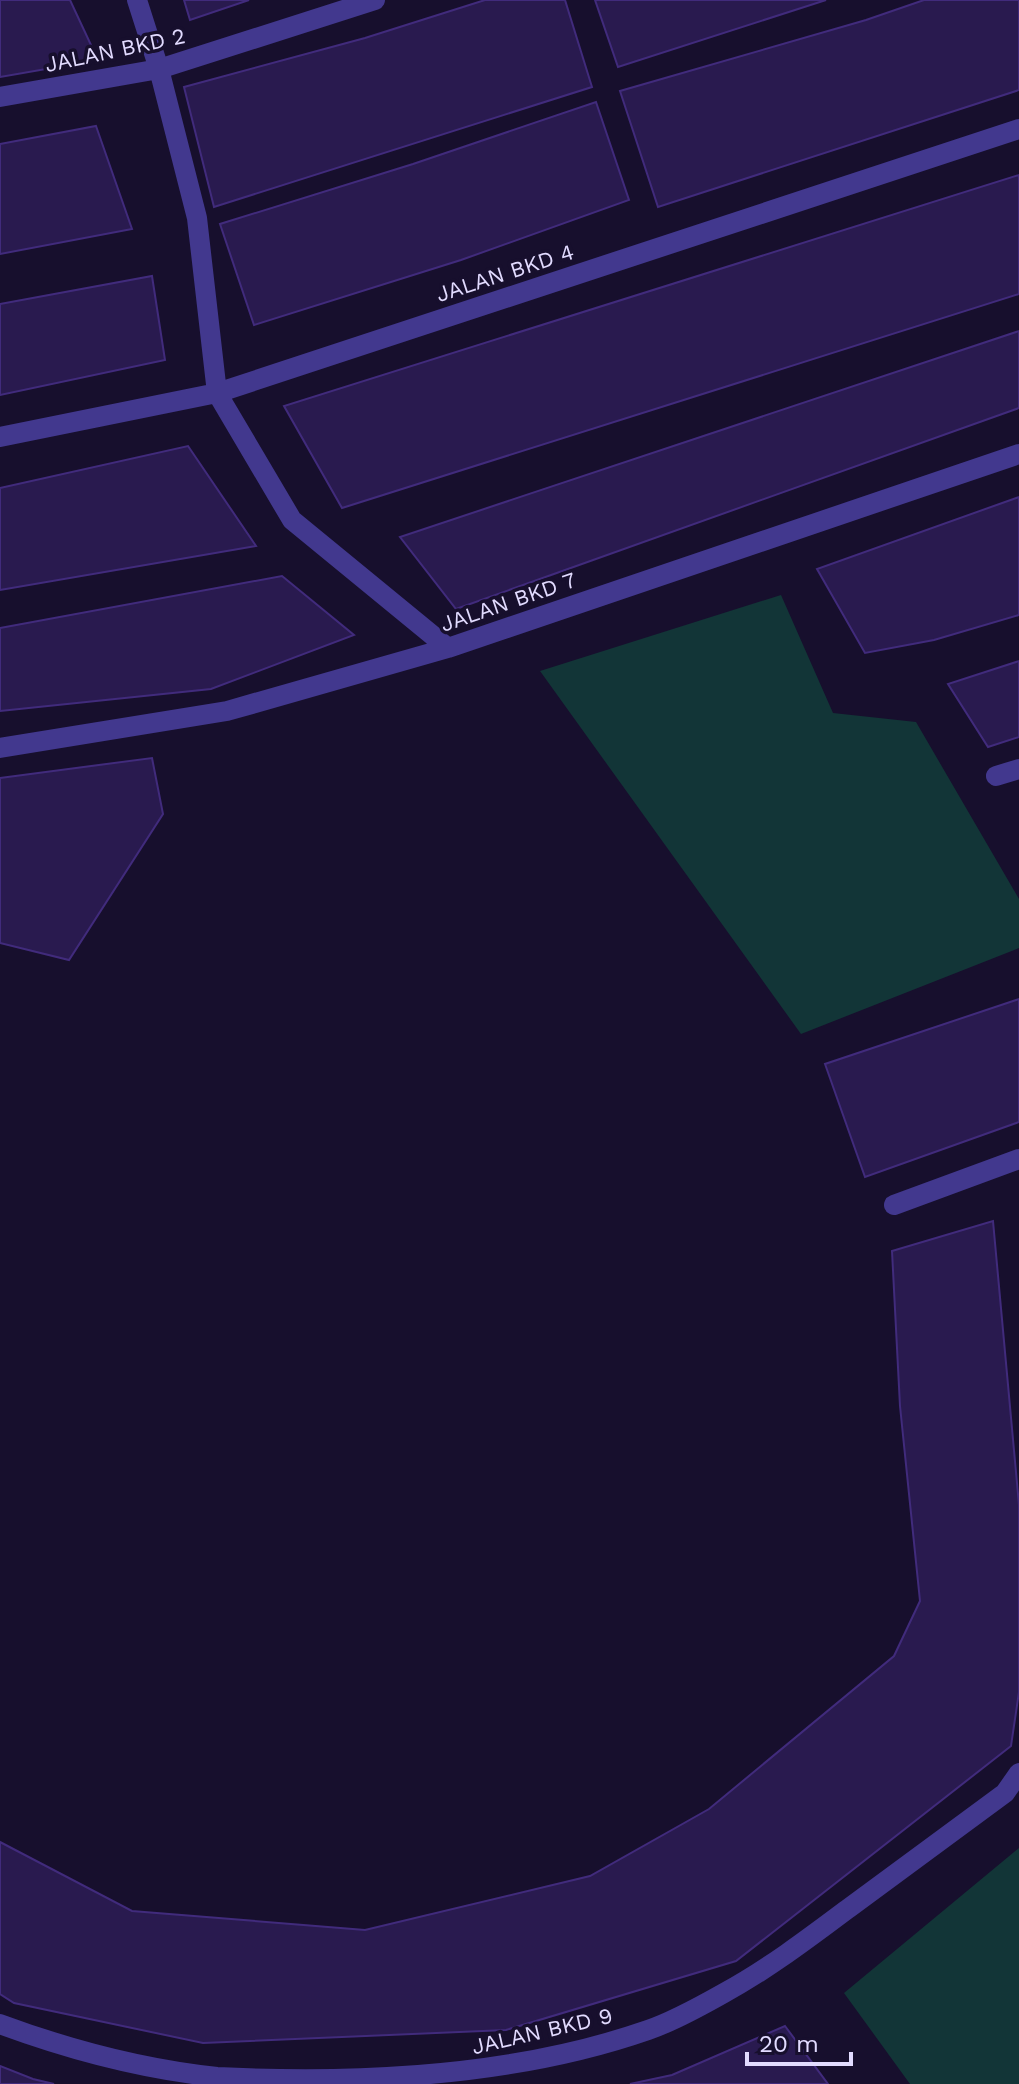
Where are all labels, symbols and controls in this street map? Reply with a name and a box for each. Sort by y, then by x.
street label: JALAN BKD 2 [43,23,187,77]
street label: JALAN BKD 4 [433,239,577,307]
street label: JALAN BKD 7 [437,567,579,637]
street label: JALAN BKD 9 [469,2003,615,2059]
scale bar [747,2016,851,2066]
text: 20 m [759,2030,819,2058]

